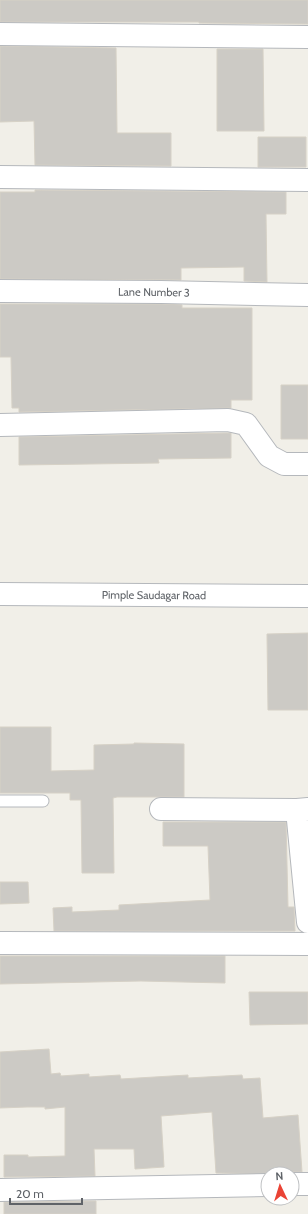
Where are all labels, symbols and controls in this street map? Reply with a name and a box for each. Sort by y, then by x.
street label: Lane Number 3 [118,285,190,300]
street label: Pimple Saudagar Road [102,588,206,602]
north arrow [260,1166,300,1206]
text: N [275,1169,284,1183]
scale bar [10,1180,82,1206]
text: 20 m [16,1186,44,1201]

